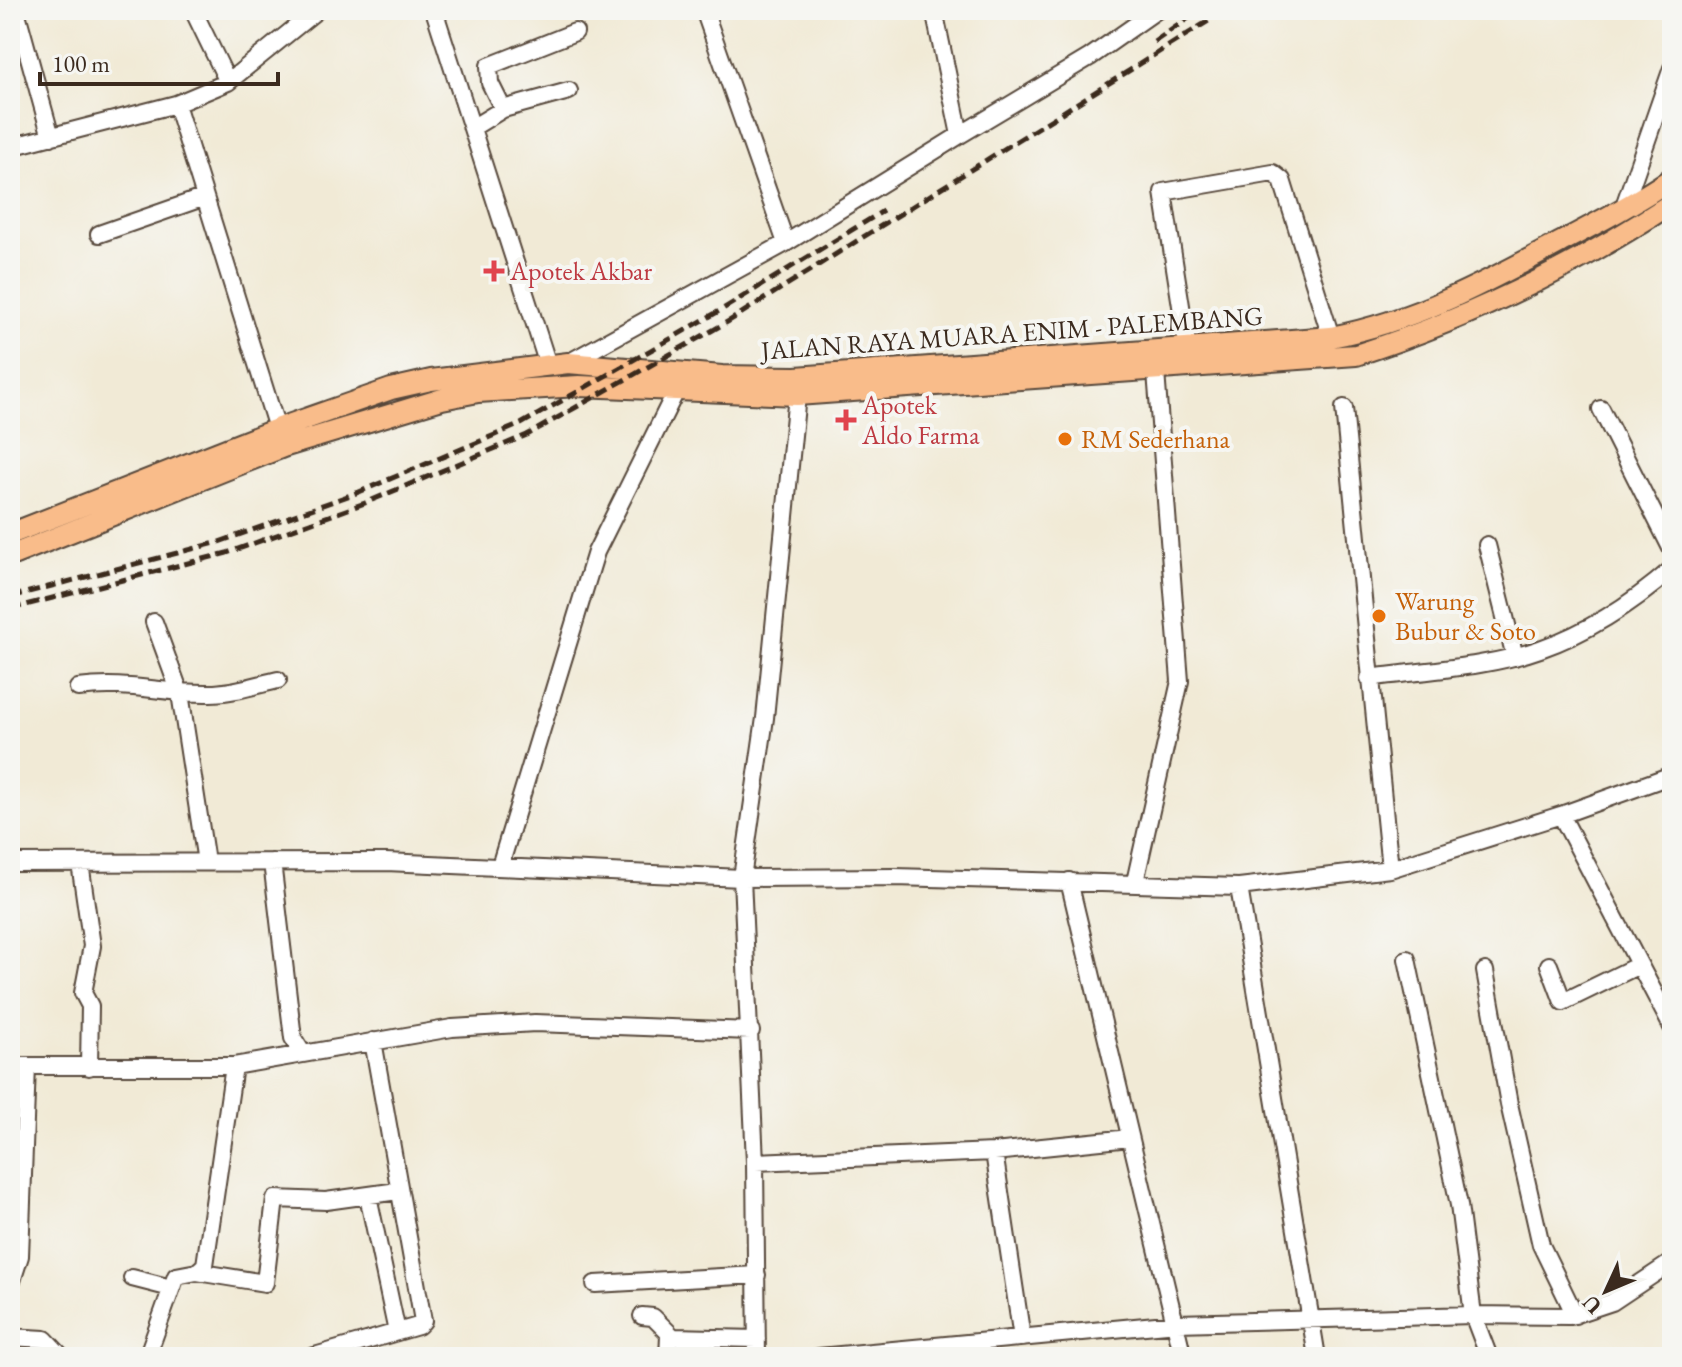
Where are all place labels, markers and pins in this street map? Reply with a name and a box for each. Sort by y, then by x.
place label: Apotek Akbar [509,254,652,288]
marker: Apotek Akbar [485,262,503,280]
place label: Apotek Aldo Farma [861,388,980,452]
marker: Apotek Aldo Farma [837,411,855,429]
place label: RM Sederhana [1081,422,1231,456]
marker: RM Sederhana [1056,430,1074,448]
place label: Warung Bubur & Soto [1395,584,1536,648]
marker: Warung Bubur & Soto [1370,607,1388,625]

